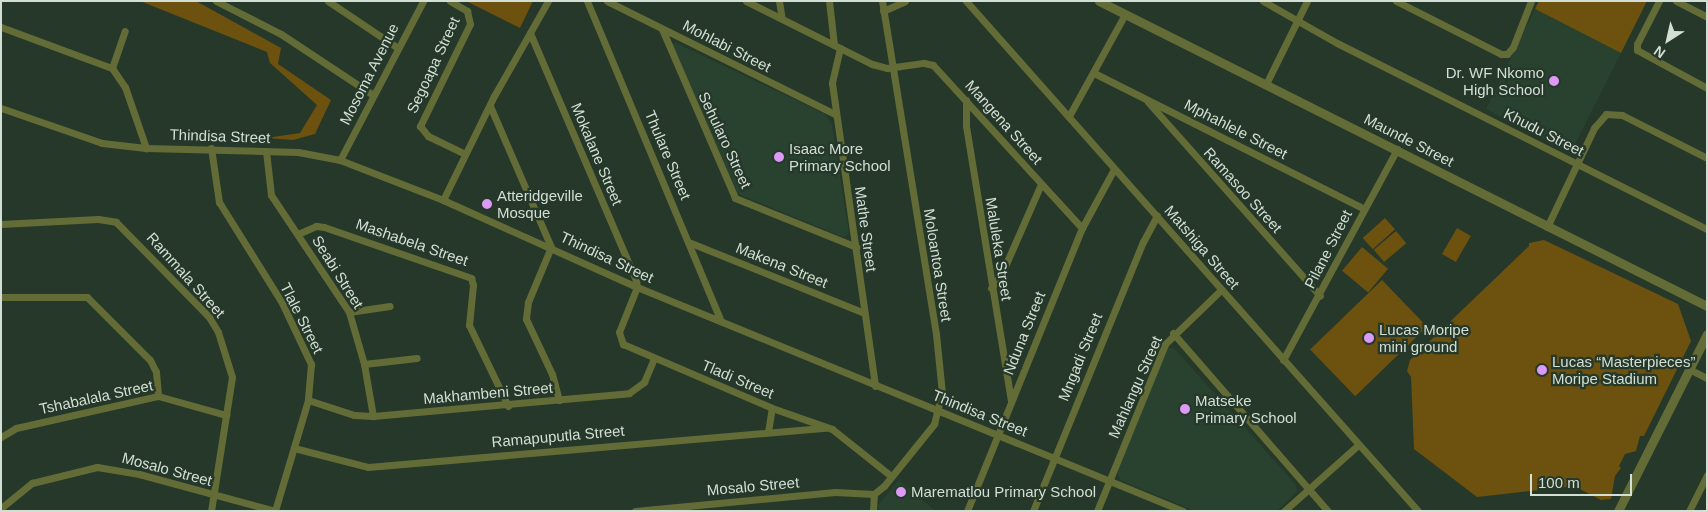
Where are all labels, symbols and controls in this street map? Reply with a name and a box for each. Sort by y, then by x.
street label: Segoapa Street [403,14,463,116]
north arrow [1643,15,1693,65]
street label: Mohlabi Street [680,16,774,76]
street label: Mosoma Avenue [335,20,403,128]
text: N [1651,43,1668,62]
place label: Dr. WF Nkomo High School [1446,63,1544,98]
marker: Dr. WF Nkomo High School [1548,75,1560,87]
street label: Mangena Street [962,76,1046,168]
street label: Sehularo Street [695,89,755,191]
street label: Mphahlele Street [1181,95,1291,163]
street label: Mokalane Street [567,100,627,208]
street label: Khudu Street [1501,104,1587,160]
street label: Thulare Street [641,108,695,202]
street label: Maunde Street [1361,110,1457,170]
street label: Thindisa Street [169,125,271,147]
place label: Isaac More Primary School [789,139,891,174]
street label: Ramasoo Street [1200,144,1286,236]
marker: Isaac More Primary School [773,151,785,163]
street label: Mathe Street [851,185,881,273]
place label: Atteridgeville Mosque [497,186,583,221]
street label: Maluleka Street [982,196,1016,302]
marker: Atteridgeville Mosque [481,198,493,210]
street label: Matshiga Street [1161,201,1243,293]
street label: Moloantoa Street [920,207,956,323]
street label: Pilane Street [1300,207,1356,291]
street label: Mashabela Street [353,214,471,270]
street label: Thindisa Street [557,228,657,286]
street label: Rammala Street [143,229,229,321]
street label: Seabi Street [308,232,368,312]
street label: Makena Street [733,238,831,292]
street label: Tlale Street [277,280,327,356]
street label: Nduna Street [999,289,1049,377]
street label: Mngadi Street [1054,310,1106,404]
place label: Lucas Moripe mini ground [1379,320,1469,355]
marker: Lucas Moripe mini ground [1363,332,1375,344]
street label: Mahlangu Street [1104,333,1166,441]
place label: Lucas “Masterpieces” Moripe Stadium [1552,352,1695,387]
street label: Tladi Street [699,356,777,402]
marker: Lucas “Masterpieces” Moripe Stadium [1536,364,1548,376]
street label: Tshabalala Street [37,376,155,418]
street label: Makhambeni Street [422,378,554,408]
street label: Thindisa Street [930,386,1030,440]
place label: Matseke Primary School [1195,391,1297,426]
marker: Matseke Primary School [1179,403,1191,415]
street label: Ramapuputla Street [491,421,625,451]
street label: Mosalo Street [120,448,214,490]
scale bar [1533,464,1636,496]
street label: Mosalo Street [706,473,800,499]
text: 100 m [1538,474,1580,491]
place label: Marematlou Primary School [911,483,1096,501]
marker: Marematlou Primary School [895,486,907,498]

